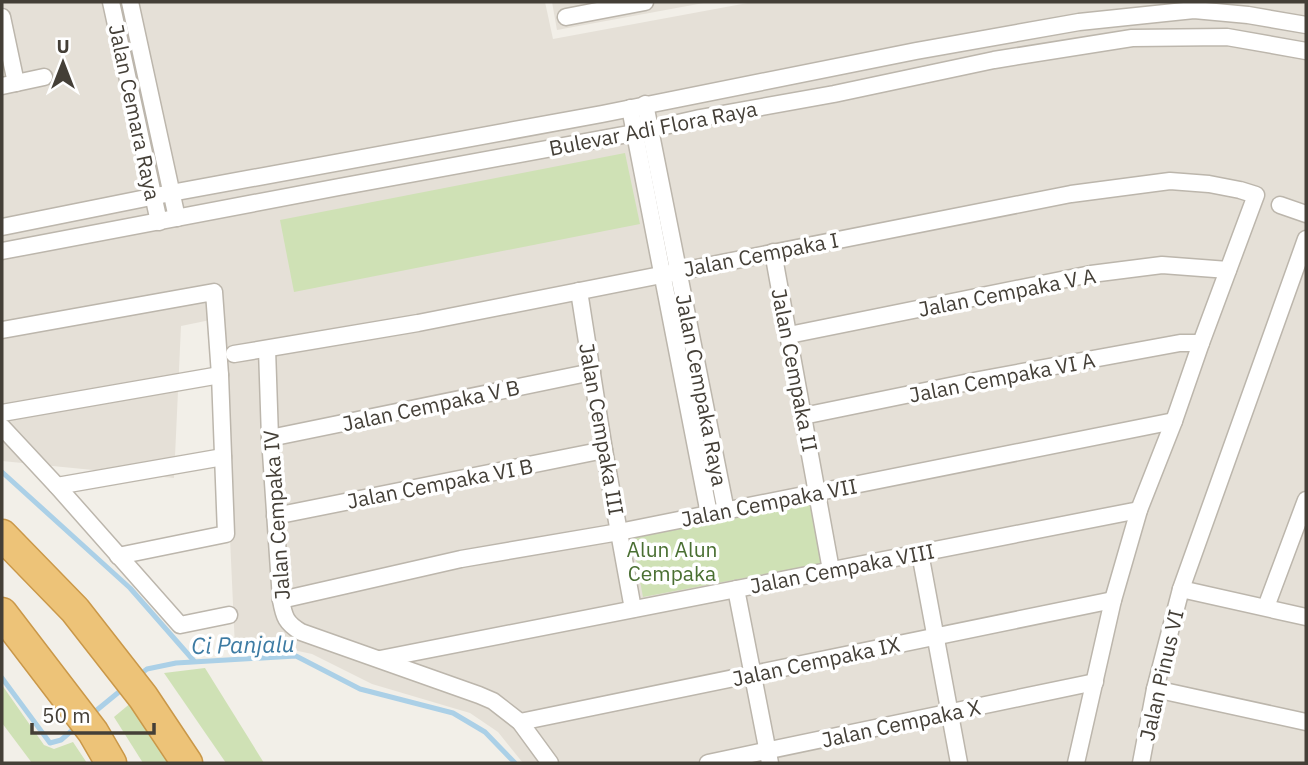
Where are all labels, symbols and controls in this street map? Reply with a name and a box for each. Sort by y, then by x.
street label: Jalan Cemara Raya [103,21,167,203]
north arrow [28,28,98,98]
text: U [56,34,70,58]
street label: Bulevar Adi Flora Raya [547,94,759,162]
street label: Jalan Cempaka I [681,225,841,283]
street label: Jalan Cempaka V A [916,261,1098,323]
street label: Jalan Cempaka II [765,286,825,454]
street label: Jalan Cempaka Raya [670,292,734,488]
street label: Jalan Cempaka III [573,341,631,517]
street label: Jalan Cempaka VI A [907,345,1097,409]
street label: Jalan Cempaka V B [340,373,522,437]
street label: Jalan Cempaka IV [256,429,296,601]
street label: Jalan Cempaka VI B [345,451,535,515]
street label: Jalan Cempaka VII [679,471,859,533]
park label: Alun Alun Cempaka [626,535,718,587]
street label: Jalan Cempaka VIII [747,536,937,600]
street label: Jalan Pinus VI [1132,607,1190,743]
water label: Ci Panjalu [191,628,295,660]
street label: Jalan Cempaka IX [730,630,902,692]
scale bar [32,692,154,736]
street label: Jalan Cempaka X [819,692,983,754]
text: 50 m [42,701,91,729]

